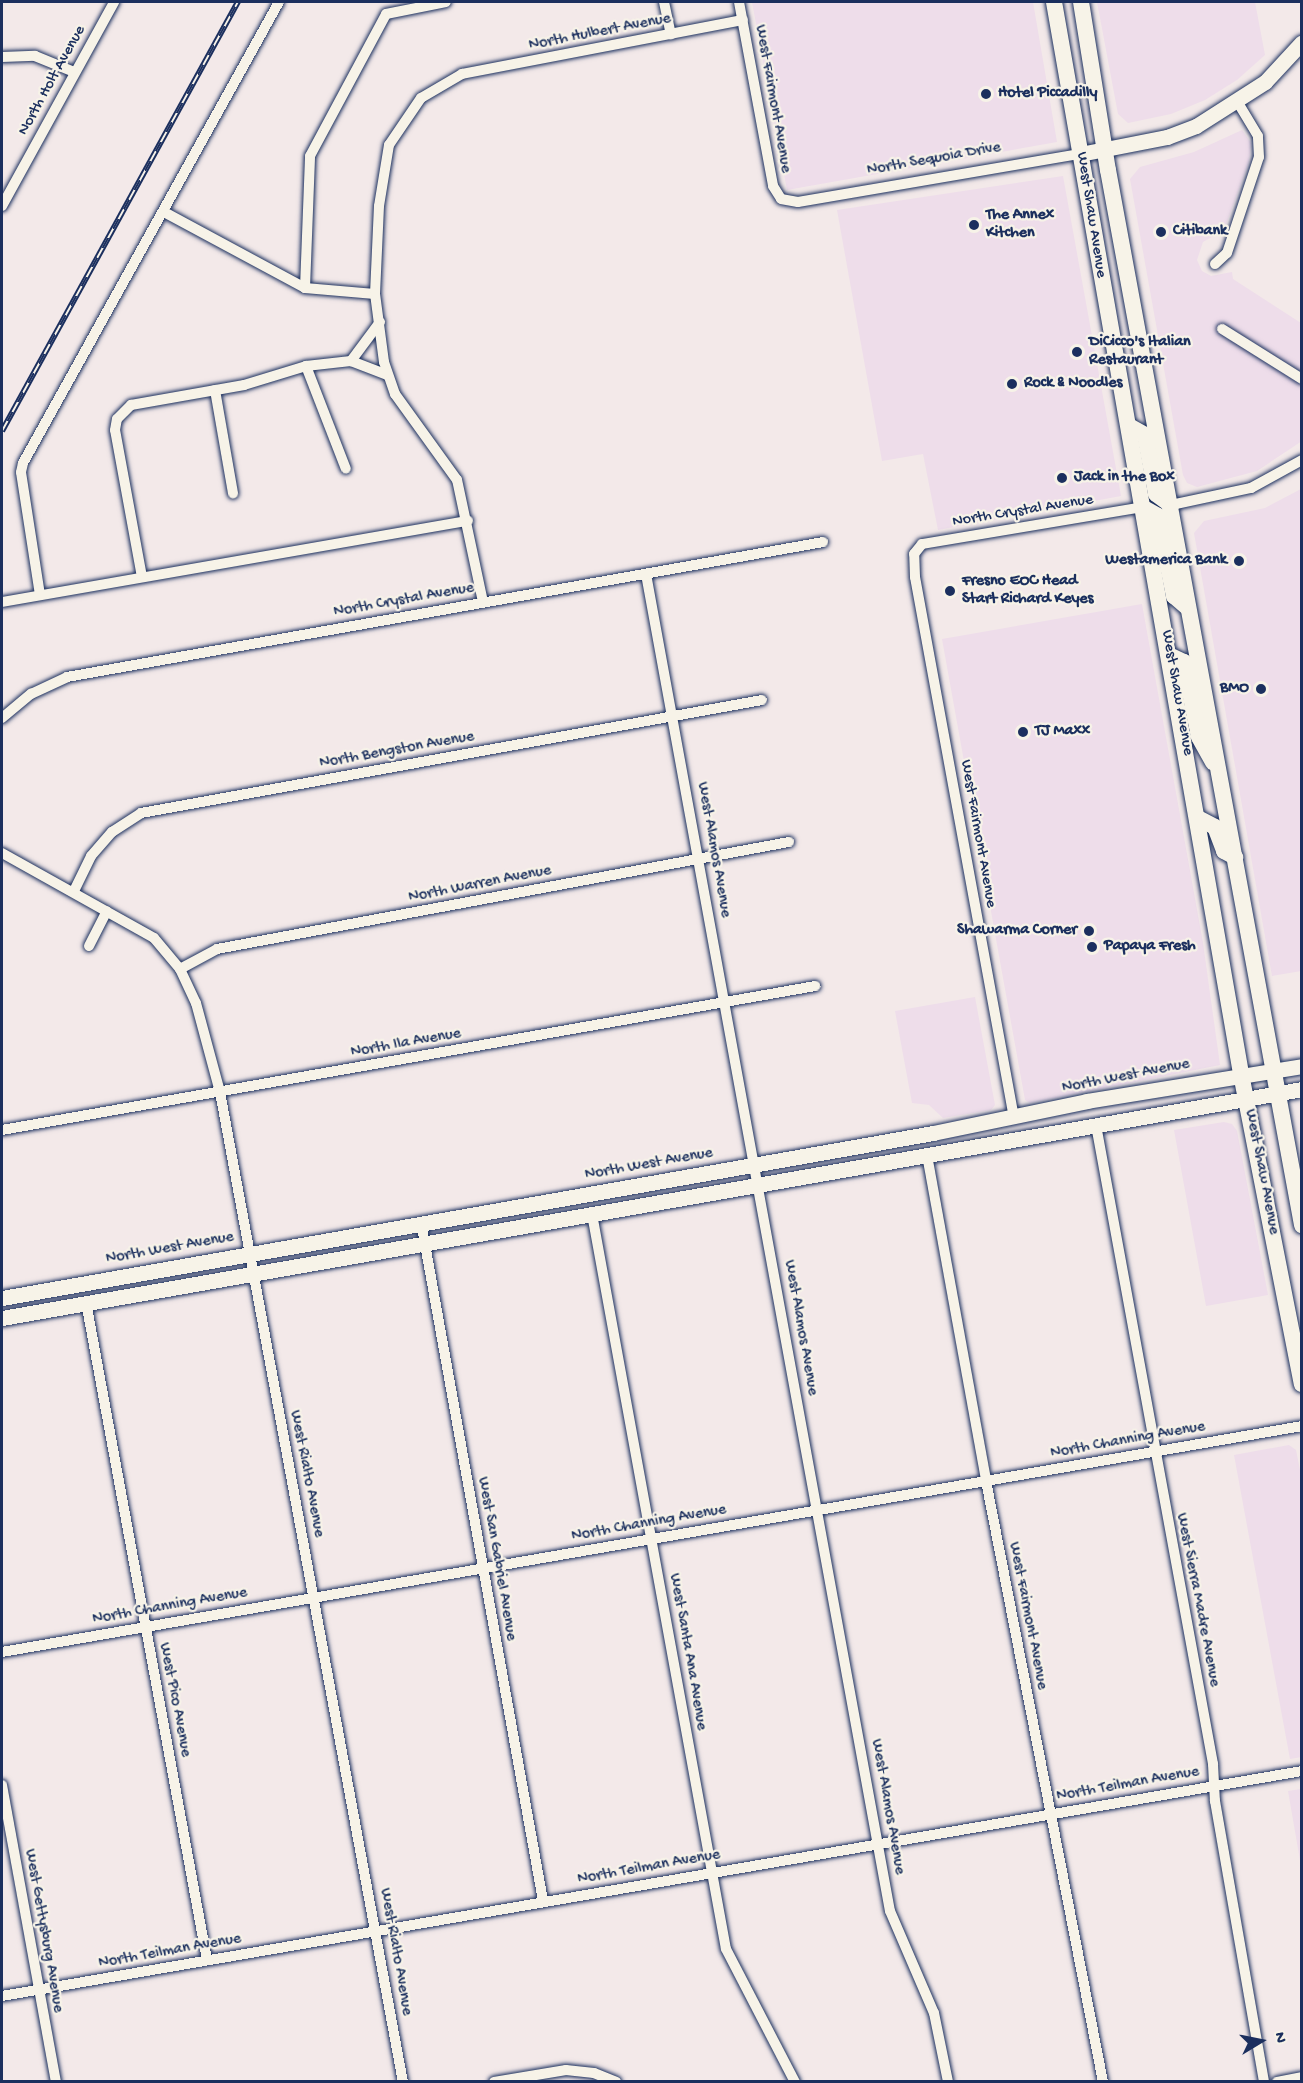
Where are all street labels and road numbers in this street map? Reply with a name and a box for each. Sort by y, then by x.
street label: North Hulbert Avenue [527,10,673,56]
street label: North Holt Avenue [15,23,91,139]
street label: West Fairmont Avenue [750,23,794,175]
street label: North Sequoia Drive [866,139,1002,181]
street label: West Shaw Avenue [1071,151,1109,279]
street label: North Crystal Avenue [951,491,1095,533]
street label: North Crystal Avenue [332,579,476,623]
street label: West Shaw Avenue [1155,629,1197,757]
street label: North Bengston Avenue [318,728,476,774]
street label: West Fairmont Avenue [955,758,999,910]
street label: West Alamos Avenue [692,781,734,919]
street label: North Warren Avenue [407,862,553,908]
street label: North Ila Avenue [349,1025,463,1063]
street label: North West Avenue [1061,1055,1191,1099]
street label: West Shaw Avenue [1239,1108,1283,1236]
street label: North West Avenue [584,1144,714,1186]
street label: North West Avenue [105,1228,235,1270]
street label: West Alamos Avenue [779,1259,821,1397]
street label: West Rialto Avenue [284,1409,328,1539]
street label: North Channing Avenue [1049,1418,1207,1464]
street label: West San Gabriel Avenue [472,1476,520,1642]
street label: North Channing Avenue [570,1501,728,1547]
street label: West Sierra Madre Avenue [1171,1512,1223,1688]
street label: West Fairmont Avenue [1003,1541,1051,1691]
street label: West Santa Ana Avenue [664,1572,710,1732]
street label: North Channing Avenue [91,1584,249,1630]
street label: West Pico Avenue [154,1641,194,1759]
street label: West Alamos Avenue [866,1738,908,1876]
street label: North Teilman Avenue [1055,1763,1201,1807]
street label: North Teilman Avenue [576,1846,722,1890]
street label: West Gettysburg Avenue [19,1848,67,2014]
street label: West Rialto Avenue [374,1887,416,2017]
street label: North Teilman Avenue [97,1930,243,1974]

